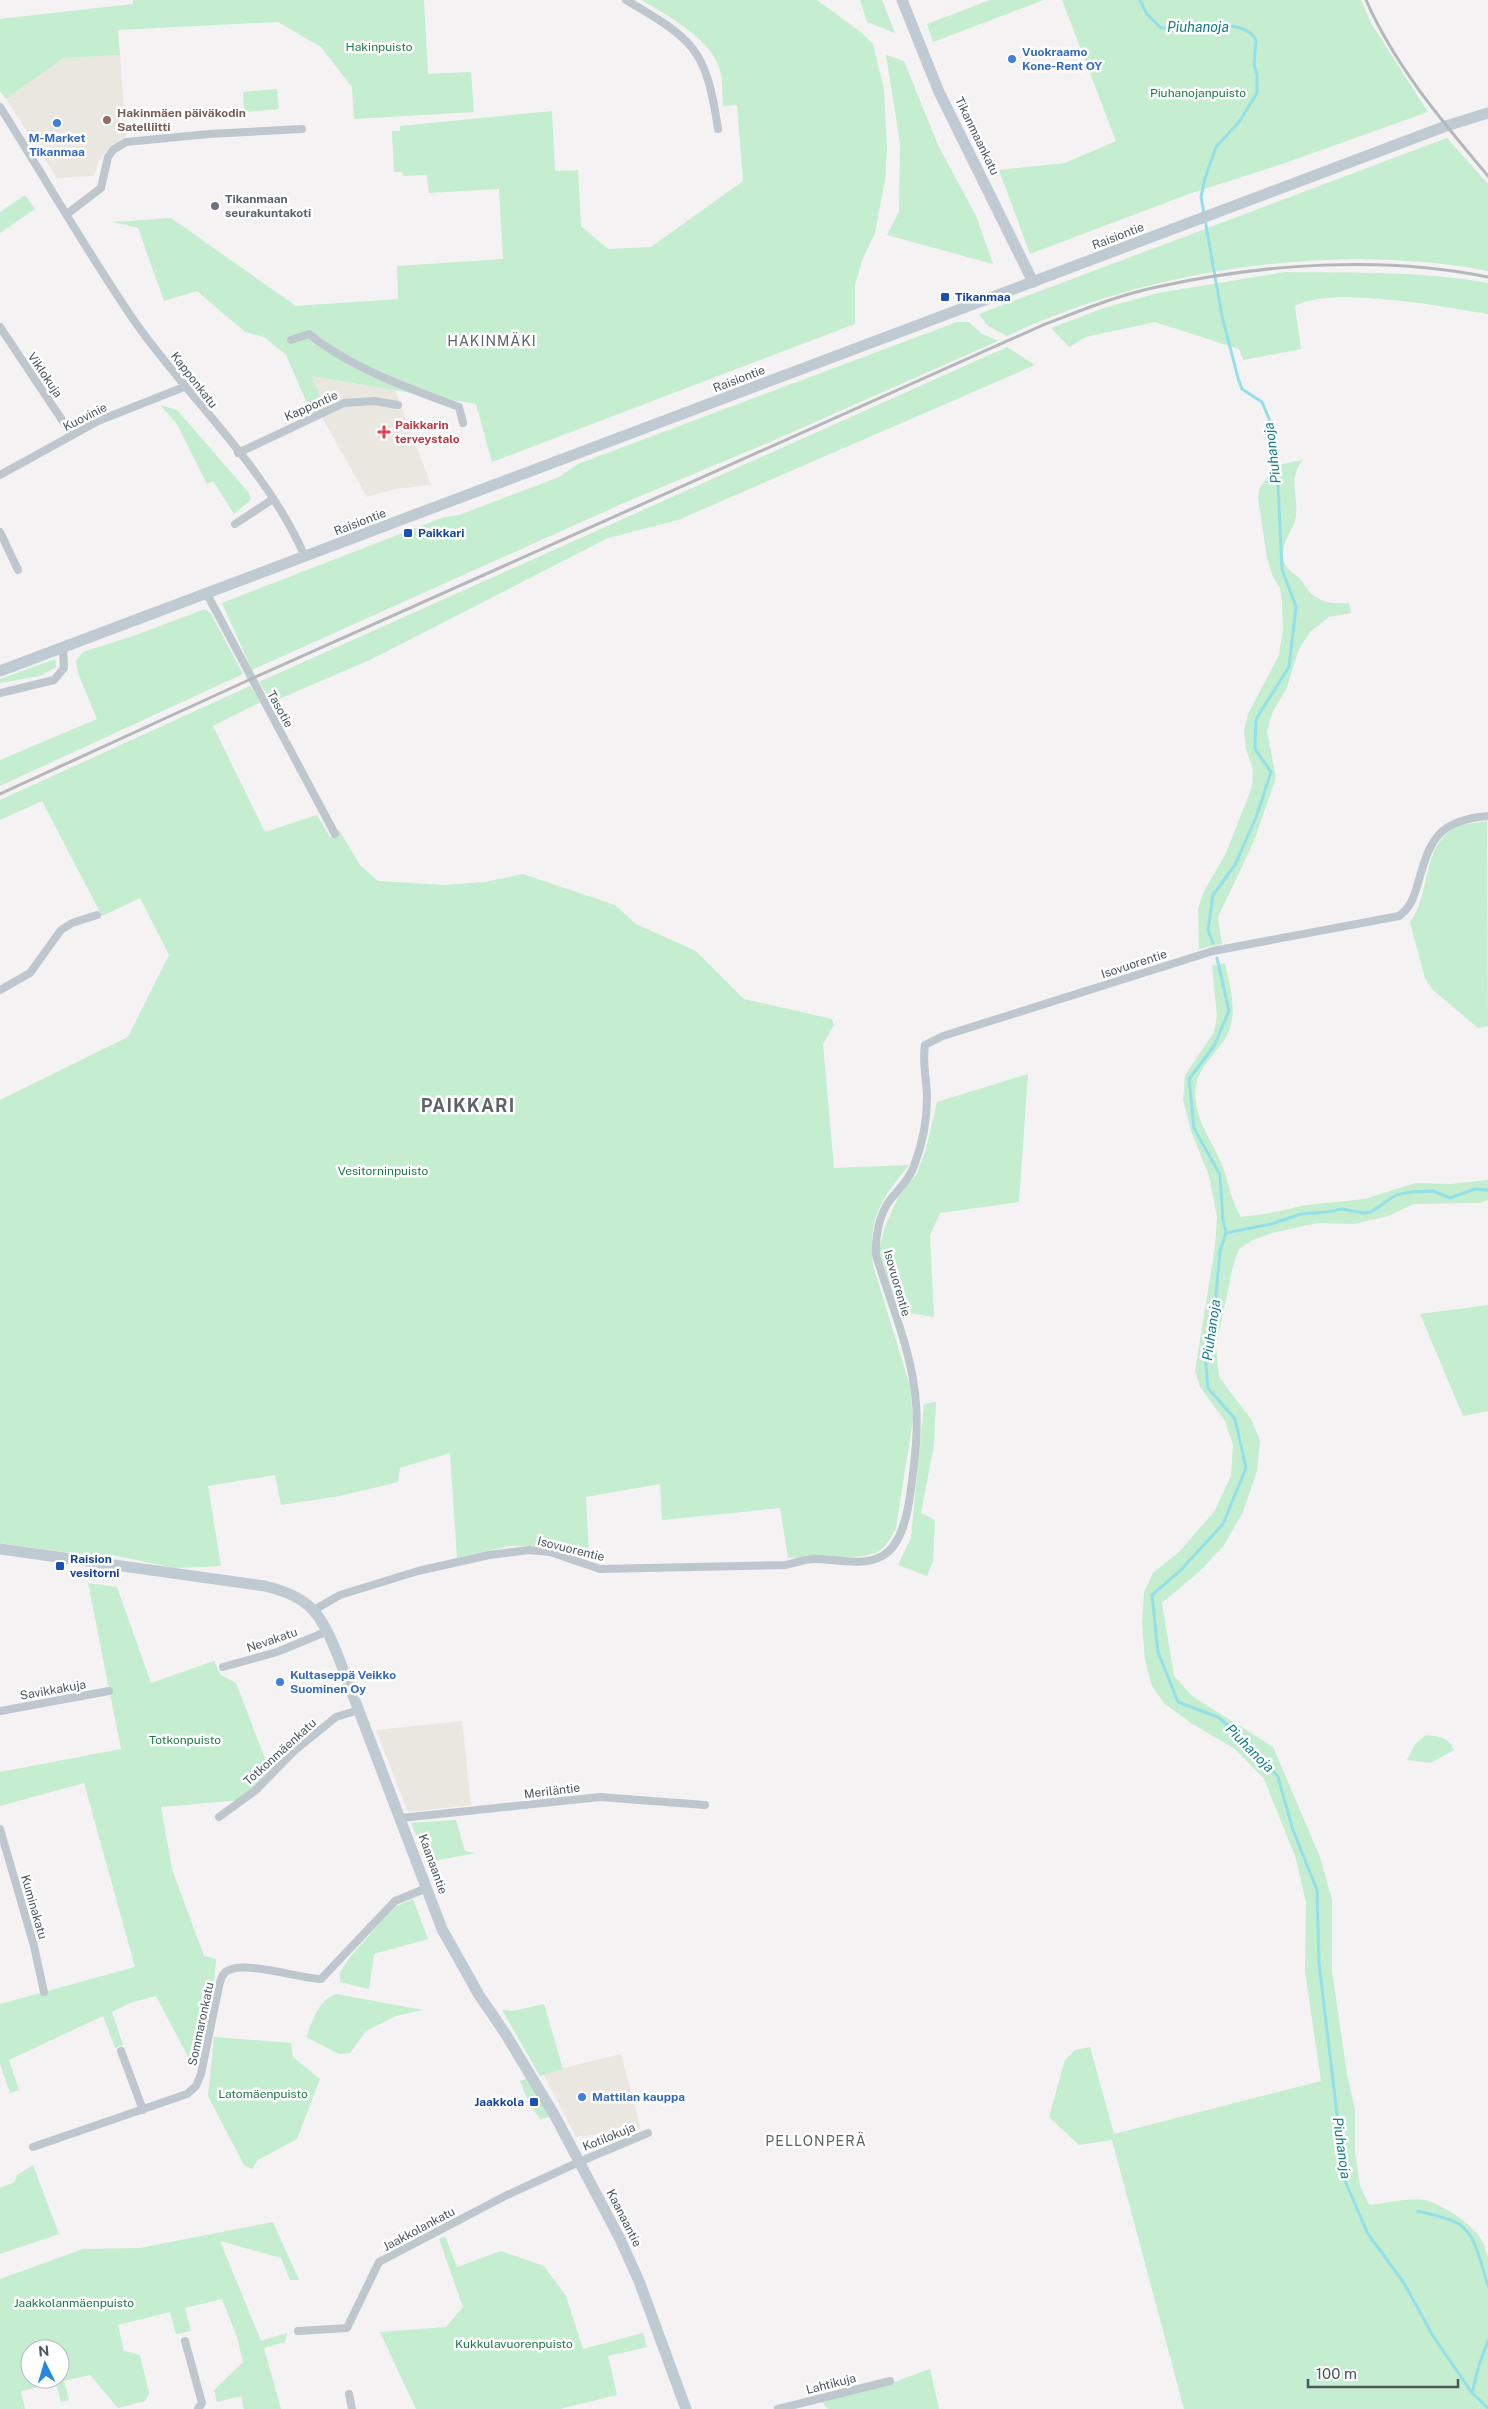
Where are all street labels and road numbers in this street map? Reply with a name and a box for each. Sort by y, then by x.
street label: Tikanmaankatu [952,95,1002,177]
street label: Raisiontie [1090,220,1146,252]
street label: Kapponkatu [168,349,220,411]
street label: Viklokuja [25,350,65,400]
street label: Raisiontie [711,363,767,395]
street label: Kappontie [282,388,340,424]
street label: Kuovinie [61,400,109,434]
street label: Raisiontie [332,506,388,538]
street label: Tasotie [264,688,296,730]
street label: Isovuorentie [1099,947,1169,981]
street label: Isovuorentie [881,1248,913,1318]
street label: Isovuorentie [536,1534,606,1564]
street label: Nevakatu [245,1625,299,1655]
street label: Savikkakuja [19,1677,87,1703]
street label: Totkonmäenkatu [241,1716,319,1788]
street label: Meriläntie [523,1781,581,1801]
street label: Kaanaantie [416,1832,450,1896]
street label: Kuminakatu [18,1873,50,1941]
street label: Sommaronkatu [185,1981,217,2067]
street label: Kotilokuja [581,2120,637,2154]
street label: Kaanaantie [604,2187,645,2249]
street label: Jaakkolankatu [381,2204,457,2254]
street label: Lahtikuja [805,2371,857,2397]

